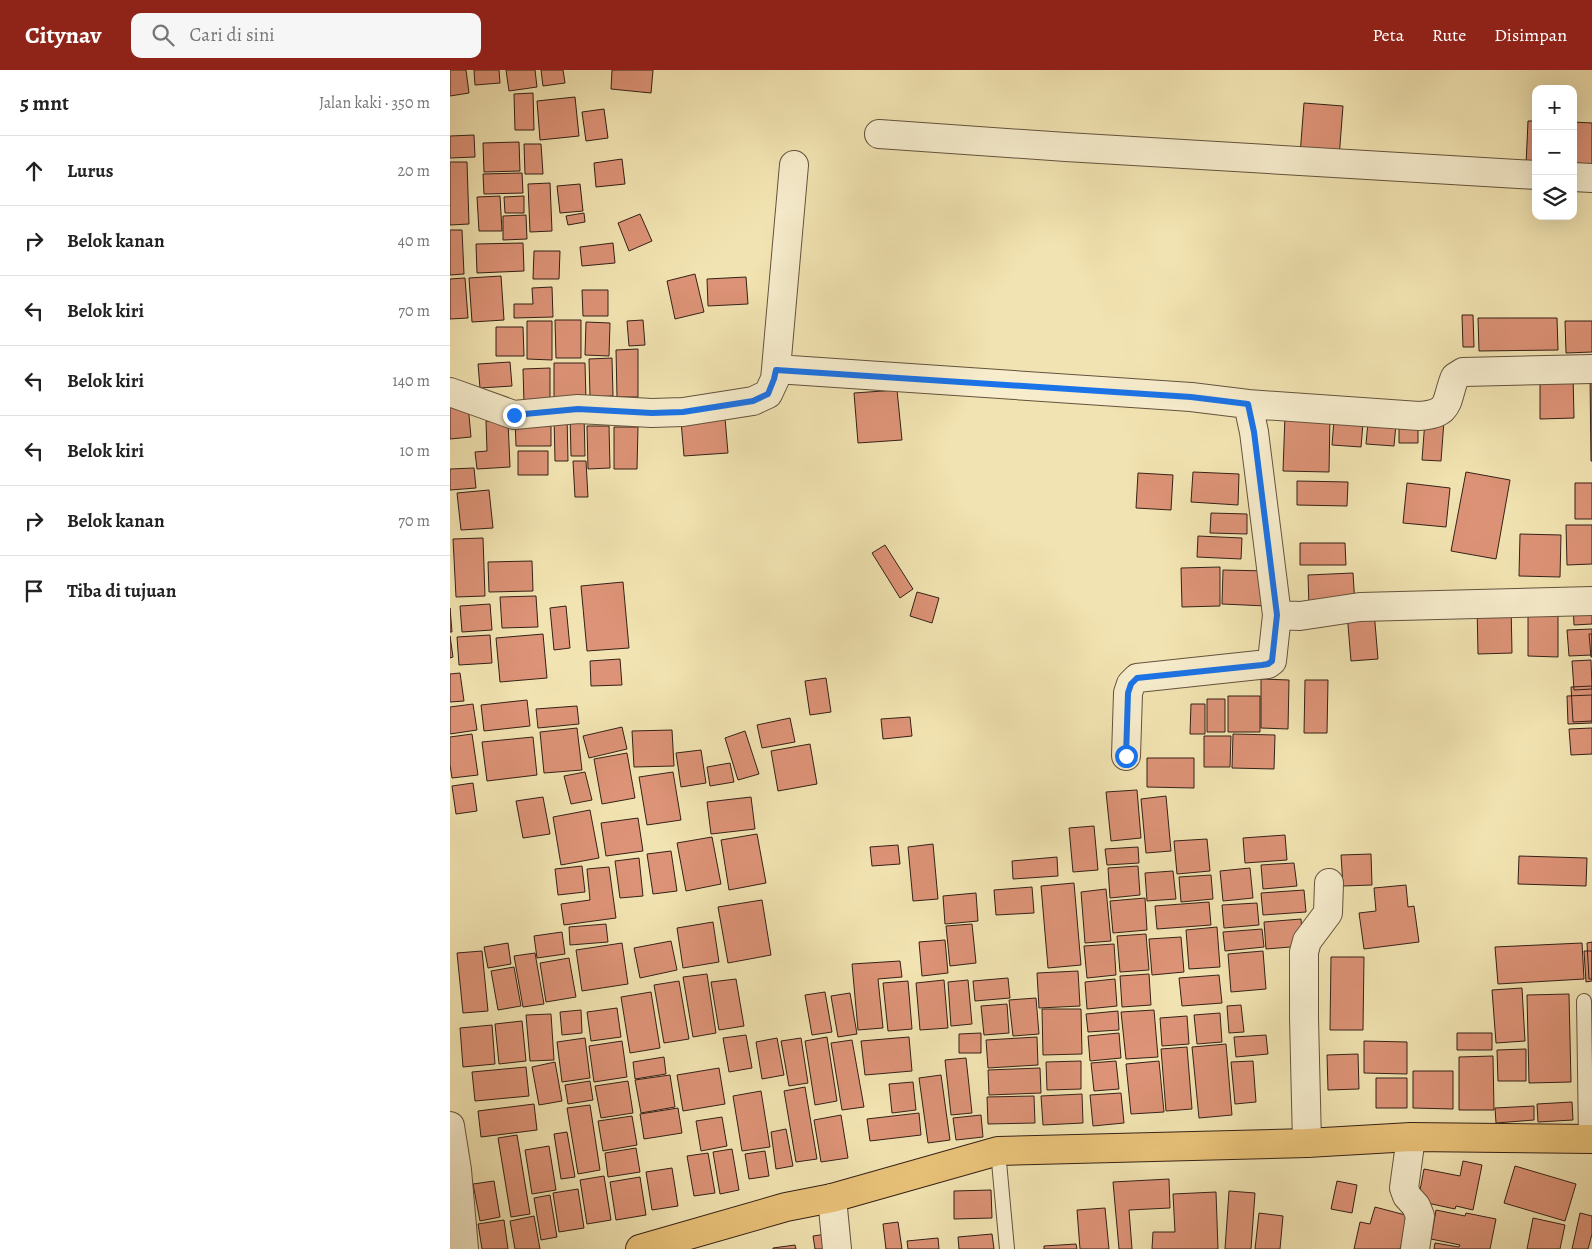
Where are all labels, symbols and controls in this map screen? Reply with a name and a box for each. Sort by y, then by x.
search box [131,13,481,58]
text: Citynav [25,19,101,51]
icon: search [149,21,177,49]
text: Cari di sini [189,22,275,48]
text: Peta [1373,23,1404,47]
text: Rute [1432,23,1466,47]
text: Disimpan [1494,23,1567,47]
map controls [1532,85,1577,220]
button: + [1532,85,1577,130]
text: 5 mnt [20,89,69,117]
text: Jalan kaki · 350 m [319,92,430,114]
button: − [1532,130,1577,175]
icon: ahead [20,157,48,185]
text: Lurus [67,158,113,184]
text: 20 m [397,160,430,182]
button: layers [1532,175,1577,220]
icon: right [20,227,48,255]
text: Belok kanan [67,228,165,254]
text: 40 m [398,230,430,252]
icon: left [20,297,48,325]
text: Belok kiri [67,298,144,324]
text: 70 m [398,300,430,322]
icon: left [20,367,48,395]
text: Belok kiri [67,368,144,394]
text: 140 m [392,370,430,392]
route end [503,404,526,427]
icon: left [20,437,48,465]
text: Belok kiri [67,438,144,464]
text: 10 m [400,440,430,462]
icon: right [20,507,48,535]
text: Belok kanan [67,508,165,534]
text: 70 m [398,510,430,532]
icon: arrive [20,577,48,605]
text: Tiba di tujuan [67,578,176,604]
route start [1115,745,1138,768]

